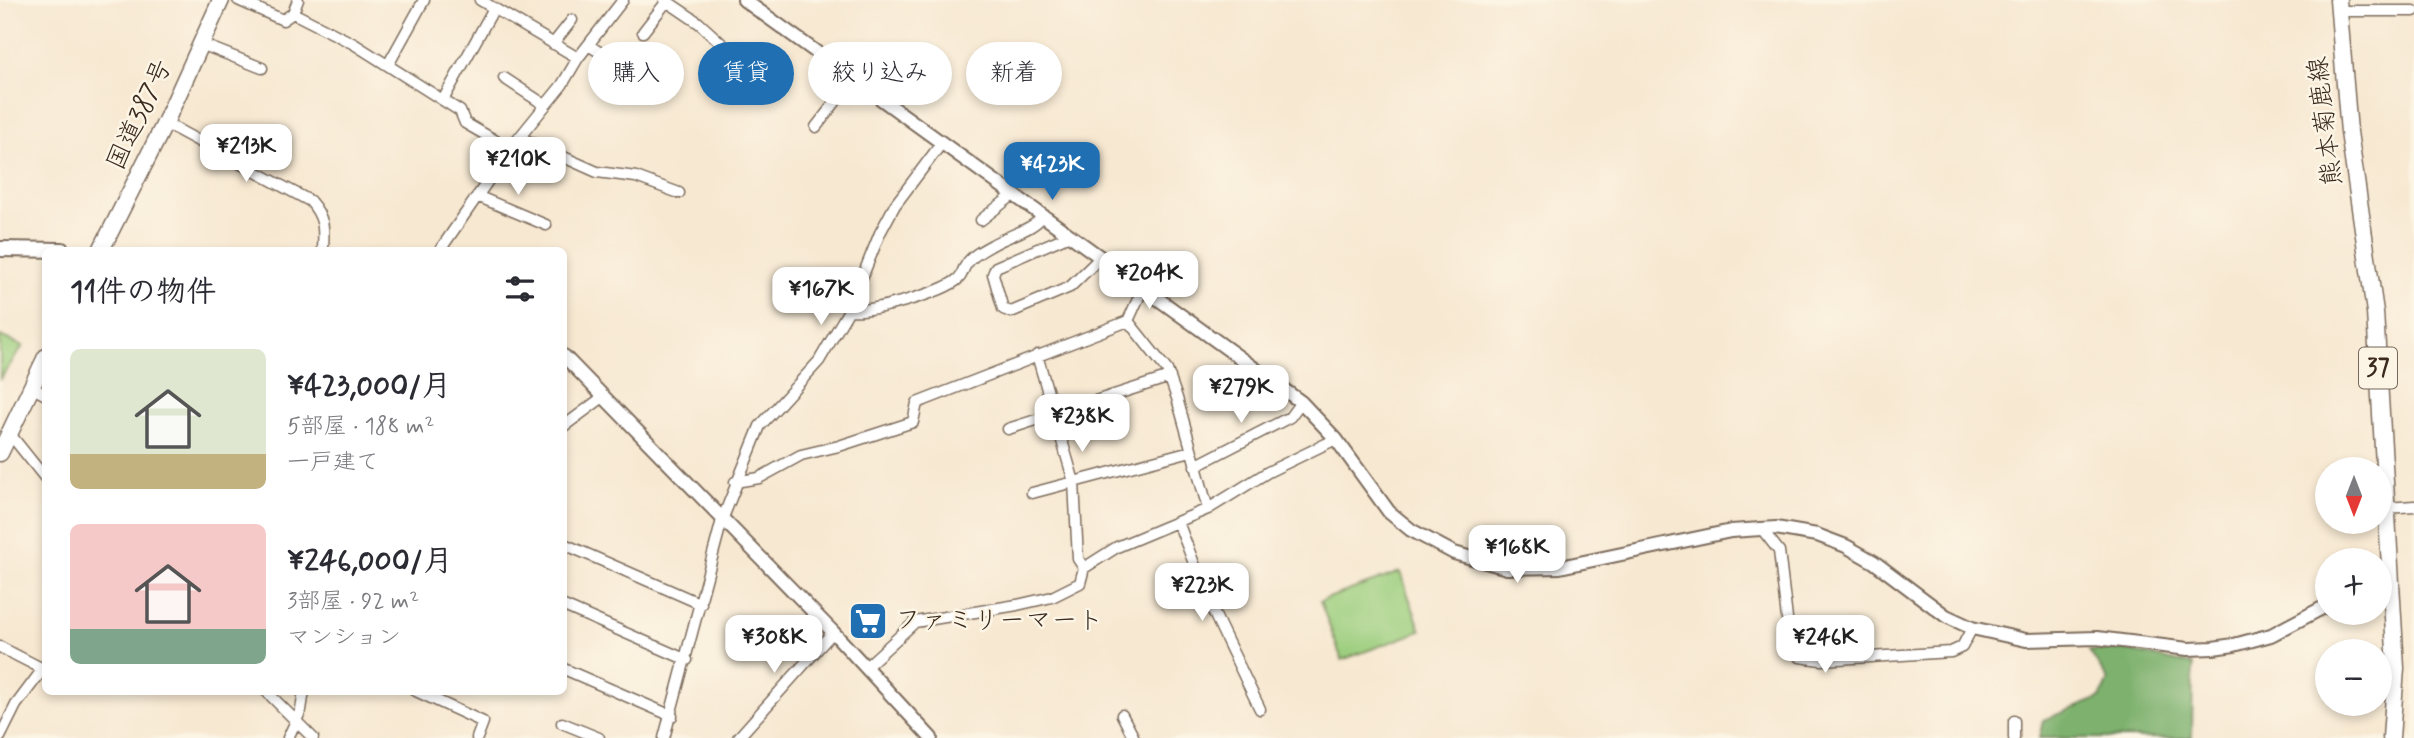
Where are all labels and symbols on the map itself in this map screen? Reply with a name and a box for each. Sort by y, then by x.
street label: 国道387号 [100,54,180,176]
street label: 熊本菊鹿線 [2301,54,2351,188]
pin: ¥213K [197,124,295,184]
pin: ¥210K [469,138,567,197]
pin: ¥423K [1003,142,1101,202]
pin: ¥204K [1100,252,1198,311]
pin: ¥167K [772,268,870,327]
road number: 37 [2359,348,2397,388]
pin: ¥279K [1192,366,1290,425]
pin: ¥238K [1033,394,1131,454]
north arrow [2315,457,2392,534]
pin: ¥168K [1468,526,1566,585]
pin: ¥223K [1153,564,1251,623]
supermarket icon: ファミリーマート [847,600,889,642]
place label: ファミリーマート [895,604,1104,638]
pin: ¥308K [725,616,823,675]
pin: ¥246K [1776,616,1874,675]

